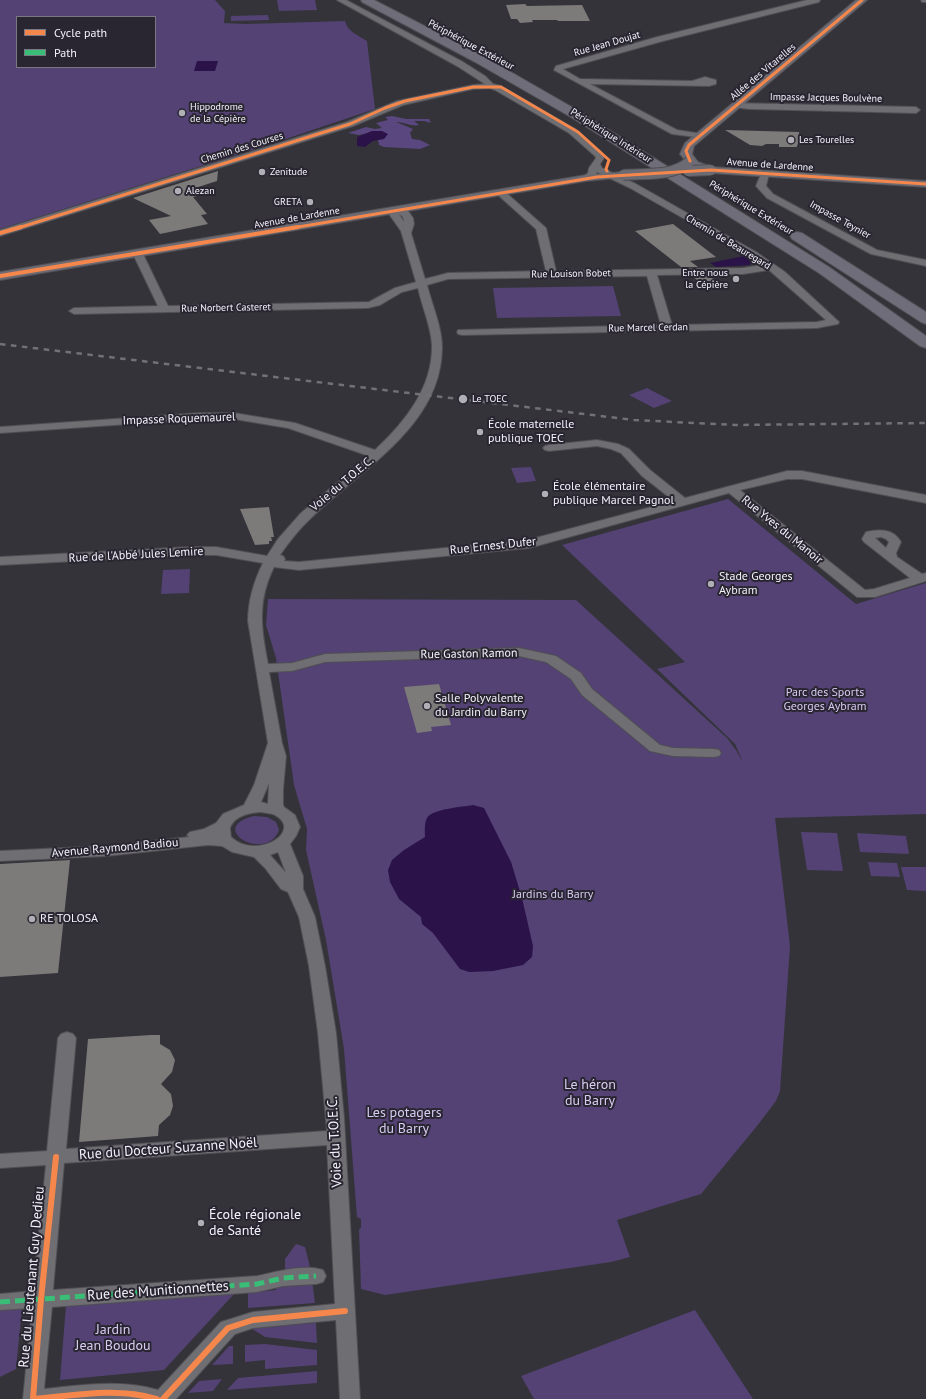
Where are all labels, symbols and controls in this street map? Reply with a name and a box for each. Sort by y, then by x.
legend [16,16,156,68]
street label: Périphérique Extérieur [426,17,516,73]
text: Cycle path [54,25,107,40]
street label: Rue Jean Doujat [572,29,642,59]
street label: Allée des Vitarelles [728,41,798,103]
text: Path [54,45,77,60]
street label: Impasse Jacques Boulvène [770,91,882,105]
place label: Hippodrome de la Cépière [190,101,246,124]
street label: Périphérique Intérieur [568,106,654,166]
marker: Hippodrome de la Cépière [177,108,187,118]
street label: Chemin des Courses [199,130,285,166]
place label: Les Tourelles [799,134,854,146]
marker: Les Tourelles [786,135,796,145]
street label: Avenue de Lardenne [726,156,814,174]
place label: Zenitude [270,166,307,178]
marker: Zenitude [257,167,267,177]
street label: Périphérique Extérieur [707,178,795,238]
place label: Alezan [186,185,215,197]
marker: Alezan [173,186,183,196]
place label: GRETA [274,196,302,208]
marker: GRETA [305,197,315,207]
street label: Impasse Teynier [807,198,873,242]
street label: Avenue de Lardenne [253,205,341,231]
street label: Chemin de Beauregard [683,212,773,272]
street label: Rue Louison Bobet [531,267,611,281]
place label: Entre nous la Cépière [682,267,728,290]
marker: Entre nous la Cépière [731,274,741,284]
street label: Rue Norbert Casteret [181,301,271,315]
street label: Rue Marcel Cerdan [608,321,688,335]
marker: Le TOEC [457,393,469,405]
place label: Le TOEC [472,393,507,405]
street label: Impasse Roquemaurel [122,410,236,428]
place label: École maternelle publique TOEC [488,418,574,446]
marker: École maternelle publique TOEC [475,427,485,437]
street label: Voie du T.O.E.C. [307,453,377,515]
place label: École élémentaire publique Marcel Pagnol [553,480,674,508]
marker: École élémentaire publique Marcel Pagnol [540,489,550,499]
street label: Rue Yves du Manoir [738,493,826,567]
street label: Rue Ernest Dufer [449,534,537,558]
street label: Rue de l'Abbé Jules Lemire [68,544,204,566]
place label: Stade Georges Aybram [719,570,793,598]
marker: Stade Georges Aybram [706,579,716,589]
street label: Rue Gaston Ramon [420,646,518,662]
park label: Parc des Sports Georges Aybram [783,686,867,714]
place label: Salle Polyvalente du Jardin du Barry [435,692,527,720]
marker: Salle Polyvalente du Jardin du Barry [422,701,432,711]
street label: Avenue Raymond Badiou [51,835,179,861]
park label: Jardins du Barry [513,888,593,902]
place label: RE TOLOSA [40,912,98,926]
marker: RE TOLOSA [27,914,37,924]
park label: Le héron du Barry [564,1077,616,1110]
street label: Voie du T.O.E.C. [324,1096,346,1188]
park label: Les potagers du Barry [366,1105,442,1138]
street label: Rue du Docteur Suzanne Noël [78,1134,258,1164]
street label: Rue du Lieutenant Guy Dedieu [16,1186,48,1368]
place label: École régionale de Santé [209,1207,301,1240]
marker: École régionale de Santé [196,1218,206,1228]
street label: Rue des Munitionnettes [87,1278,229,1304]
park label: Jardin Jean Boudou [75,1322,151,1354]

